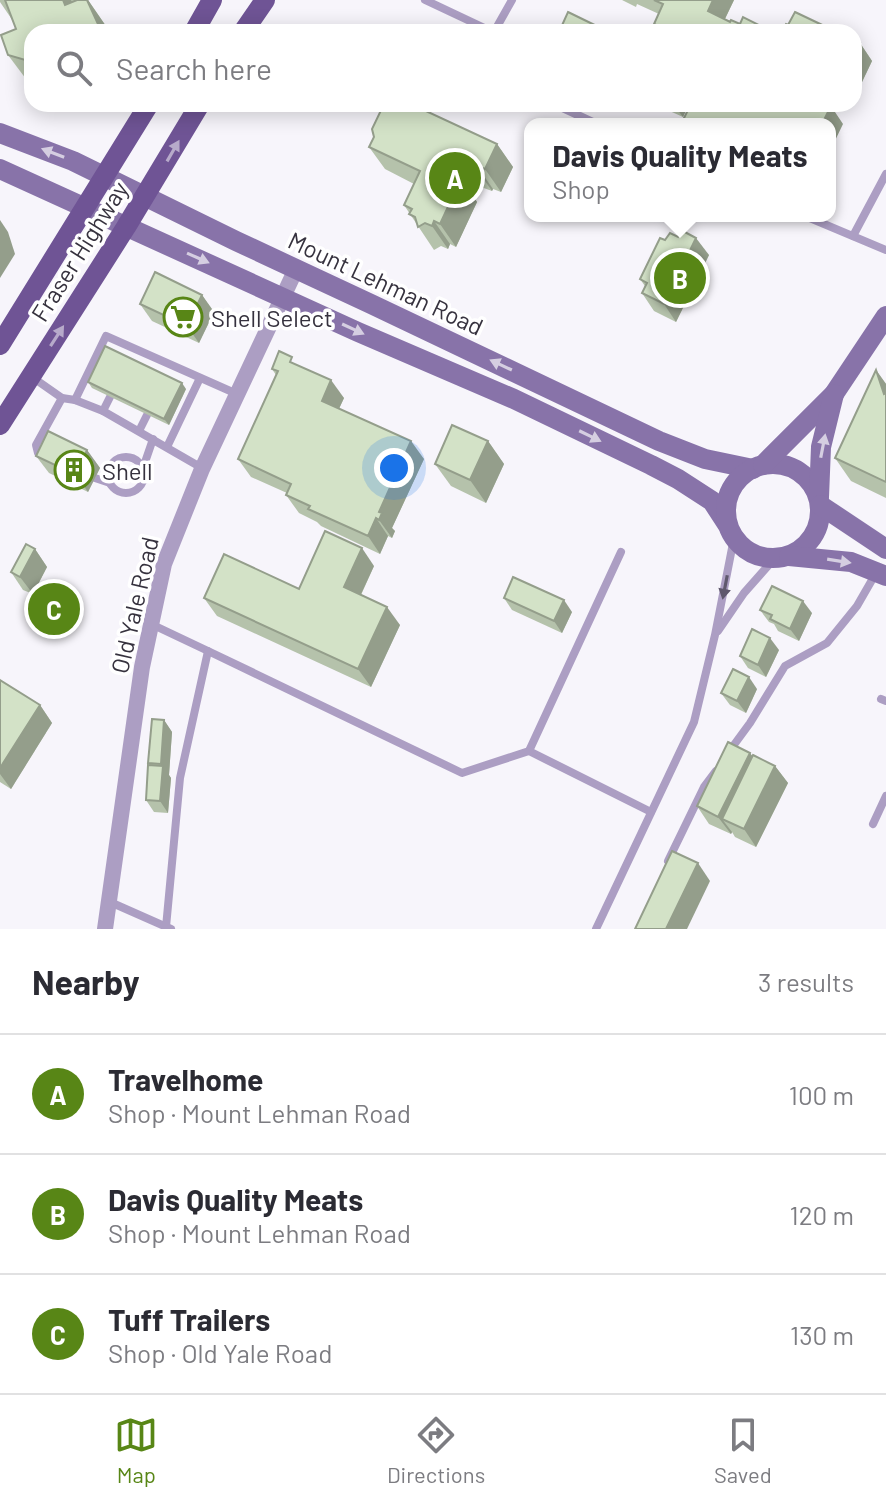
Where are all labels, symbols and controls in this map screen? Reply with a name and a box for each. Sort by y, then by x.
search box [24,24,862,112]
icon: search [52,46,96,90]
text: Search here [116,50,272,86]
popup [524,118,836,222]
text: Davis Quality Meats [552,137,808,173]
one-way arrow [166,140,180,162]
one-way arrow [41,147,65,160]
pin: A [429,148,481,208]
text: Shop [552,173,610,204]
street label: Fraser Highway [24,176,134,326]
street label: Mount Lehman Road [284,225,488,341]
pin: B [654,248,706,308]
one-way arrow [186,251,210,265]
supermarket icon: Shell Select [162,296,204,338]
place label: Shell Select [211,303,333,332]
one-way arrow [342,322,365,336]
one-way arrow [50,325,65,346]
one-way arrow [489,358,512,372]
one-way arrow [579,429,602,443]
one-way arrow [817,433,830,458]
your location [374,448,414,488]
building icon: Shell [53,449,95,491]
place label: Shell [102,456,153,485]
street label: Old Yale Road [104,534,164,676]
one-way arrow [827,555,852,568]
one-way arrow [718,574,730,599]
pin: C [28,579,80,639]
text: Nearby [32,961,140,1002]
text: 3 results [758,966,854,997]
text: Travelhome [108,1061,263,1097]
text: A [49,1079,67,1110]
text: 100 m [789,1079,854,1110]
text: Shop · Mount Lehman Road [108,1097,411,1128]
text: Davis Quality Meats [108,1181,363,1217]
text: B [50,1199,66,1230]
text: 120 m [790,1199,854,1230]
text: Shop · Mount Lehman Road [108,1217,411,1248]
text: Tuff Trailers [108,1301,270,1337]
text: C [50,1319,66,1350]
text: 130 m [790,1319,854,1350]
text: Shop · Old Yale Road [108,1337,332,1368]
tab: Map [114,1413,158,1487]
tab: Directions [387,1413,485,1487]
tab: Saved [714,1413,772,1487]

